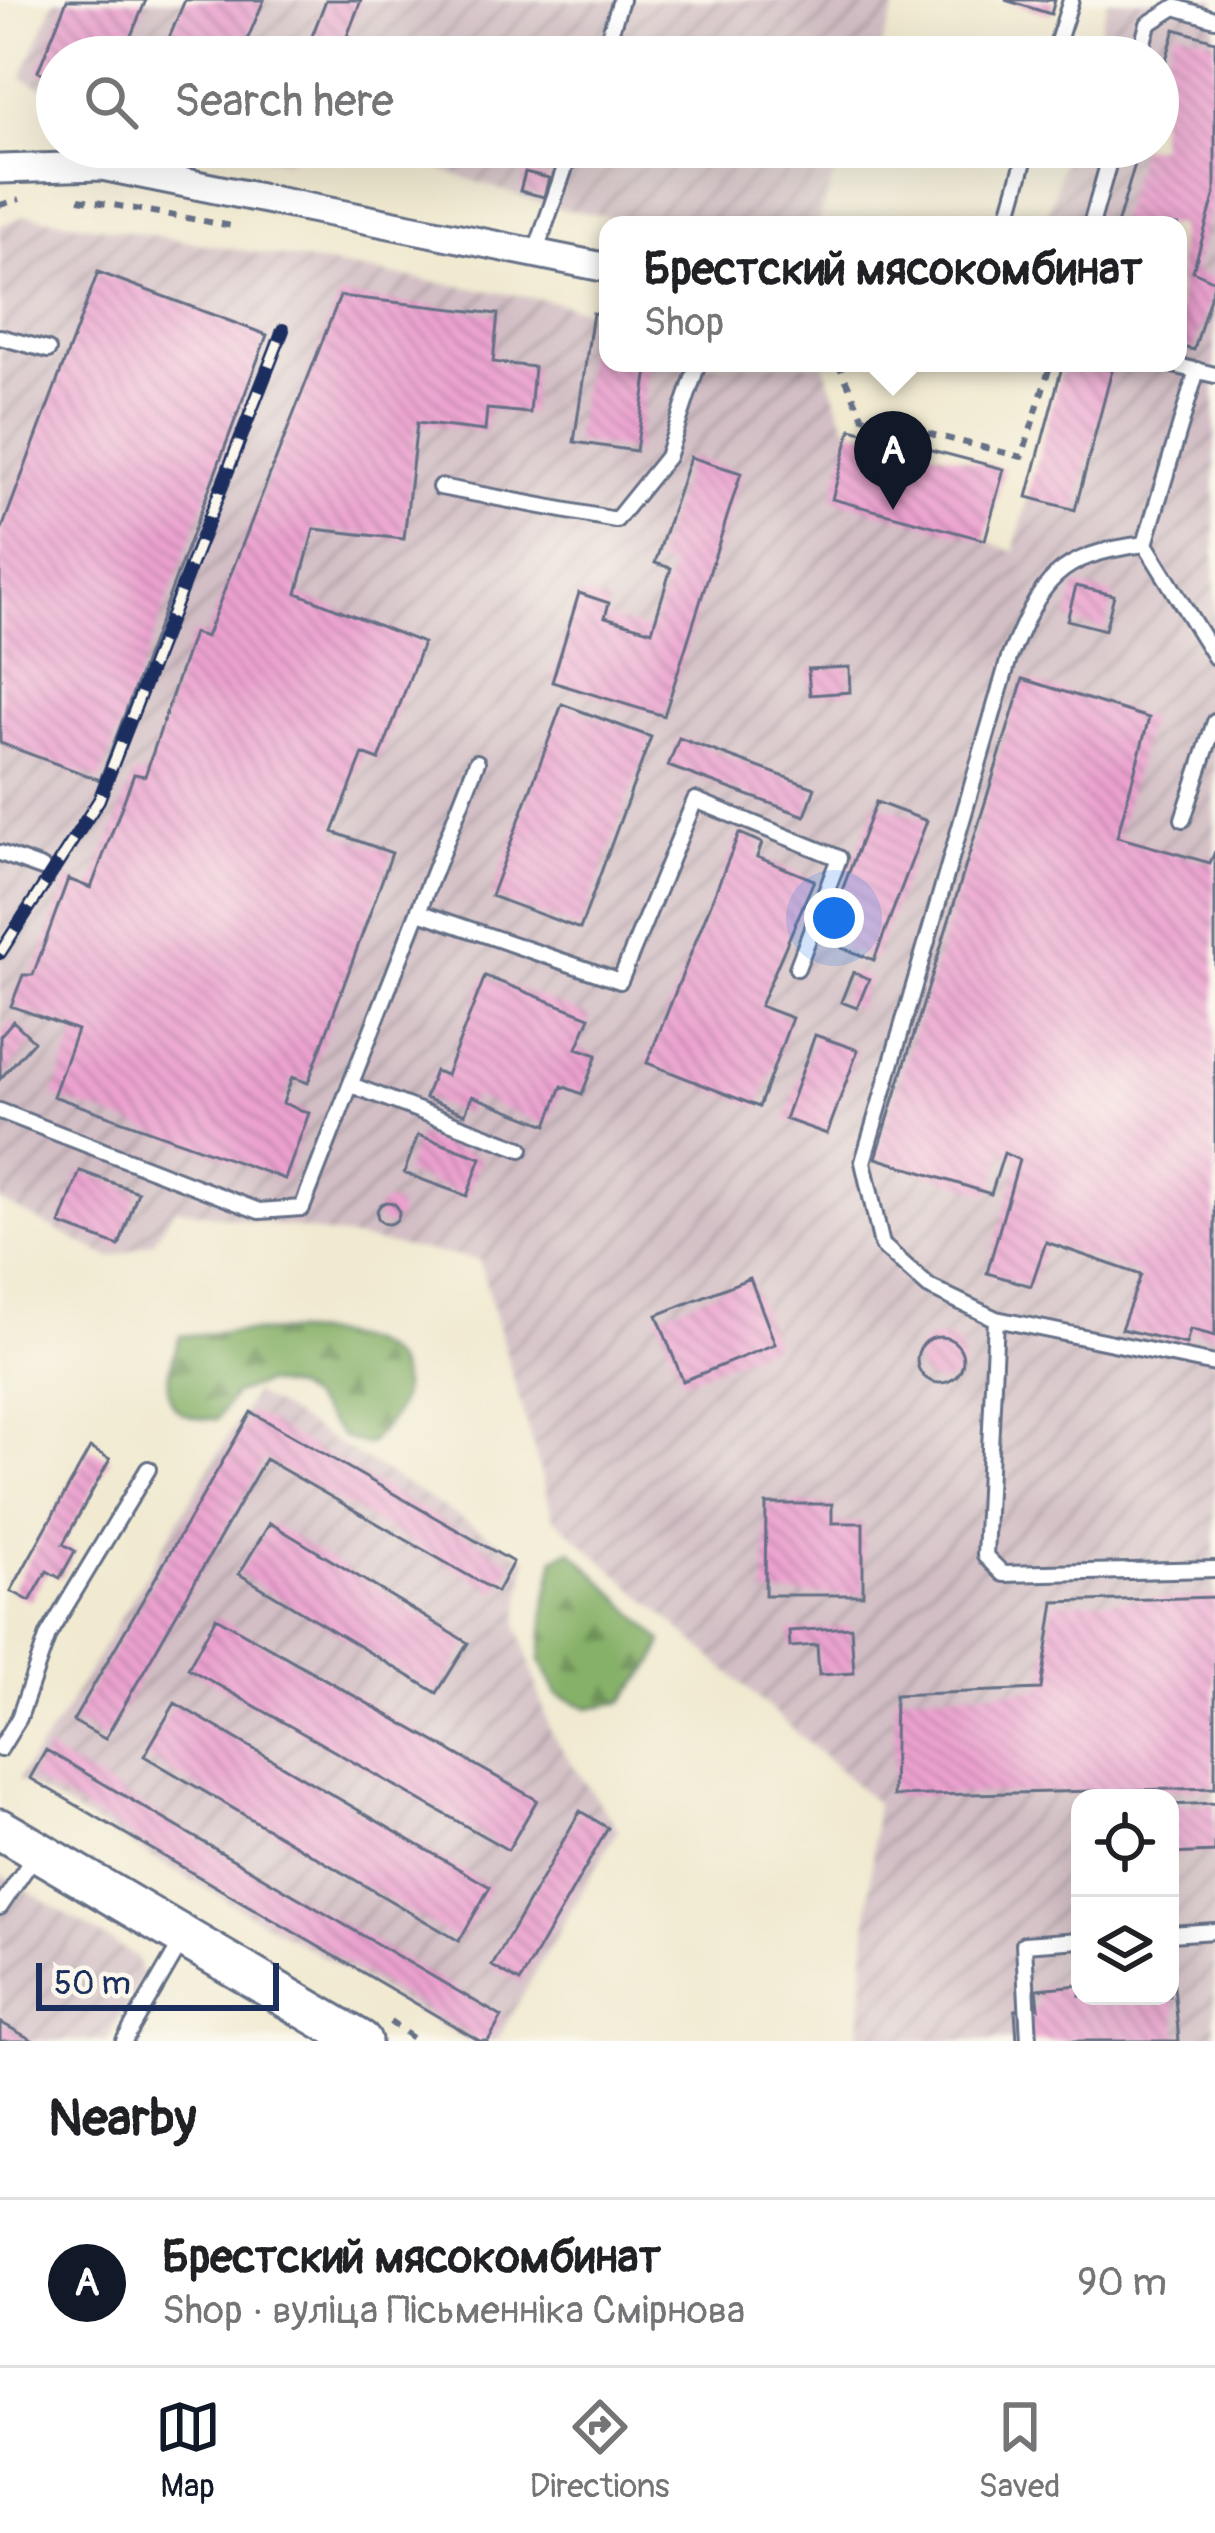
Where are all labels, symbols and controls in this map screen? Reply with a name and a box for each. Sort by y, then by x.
search box [36,36,1179,168]
icon: search [78,69,144,135]
text: Search here [174,74,394,130]
popup [599,216,1187,372]
text: Брестский мясокомбинат [643,242,1143,298]
text: Shop [643,298,724,347]
pin: A [854,411,932,510]
your location [804,888,864,948]
map controls [1071,1789,1179,2005]
button: locate [1071,1789,1179,1897]
button: layers [1071,1897,1179,2005]
scale bar [36,1957,279,2010]
text: 50 m [54,1963,131,2004]
text: Nearby [48,2087,196,2151]
text: Брестский мясокомбинат [162,2230,661,2286]
text: A [74,2258,100,2307]
text: 90 m [1077,2258,1167,2307]
text: Shop · вуліца Пісьменніка Смірнова [162,2286,745,2335]
tab: Map [155,2394,221,2507]
tab: Directions [530,2394,670,2507]
tab: Saved [979,2394,1060,2507]

